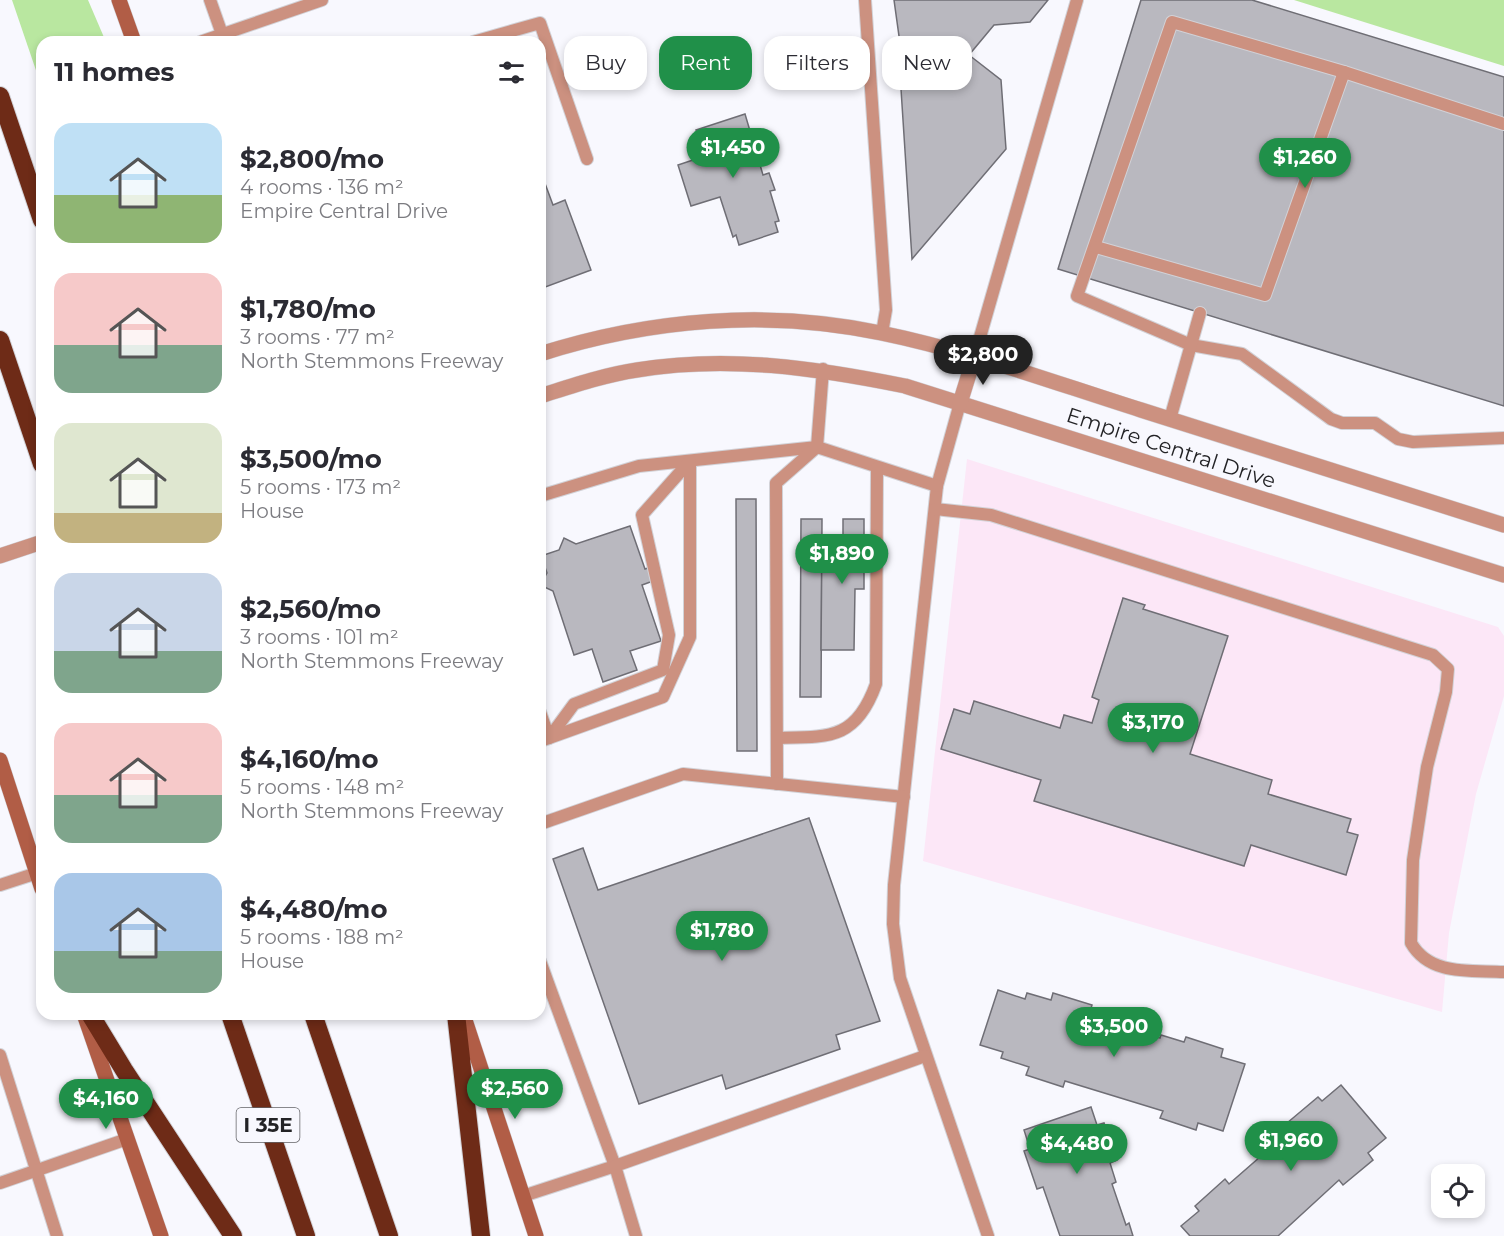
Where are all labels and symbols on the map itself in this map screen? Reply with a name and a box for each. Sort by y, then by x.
pin: $1,450 [684,128,782,179]
pin: $1,260 [1256,138,1354,189]
pin: $2,800 [934,335,1032,386]
street label: Empire Central Drive [1063,402,1279,493]
pin: $1,890 [793,534,891,585]
pin: $3,170 [1104,703,1202,754]
pin: $1,780 [673,911,771,962]
pin: $3,500 [1065,1007,1163,1058]
pin: $2,560 [466,1069,564,1120]
pin: $4,160 [57,1079,155,1130]
road number: I 35E [236,1108,300,1142]
pin: $1,960 [1242,1121,1340,1172]
pin: $4,480 [1028,1124,1126,1175]

